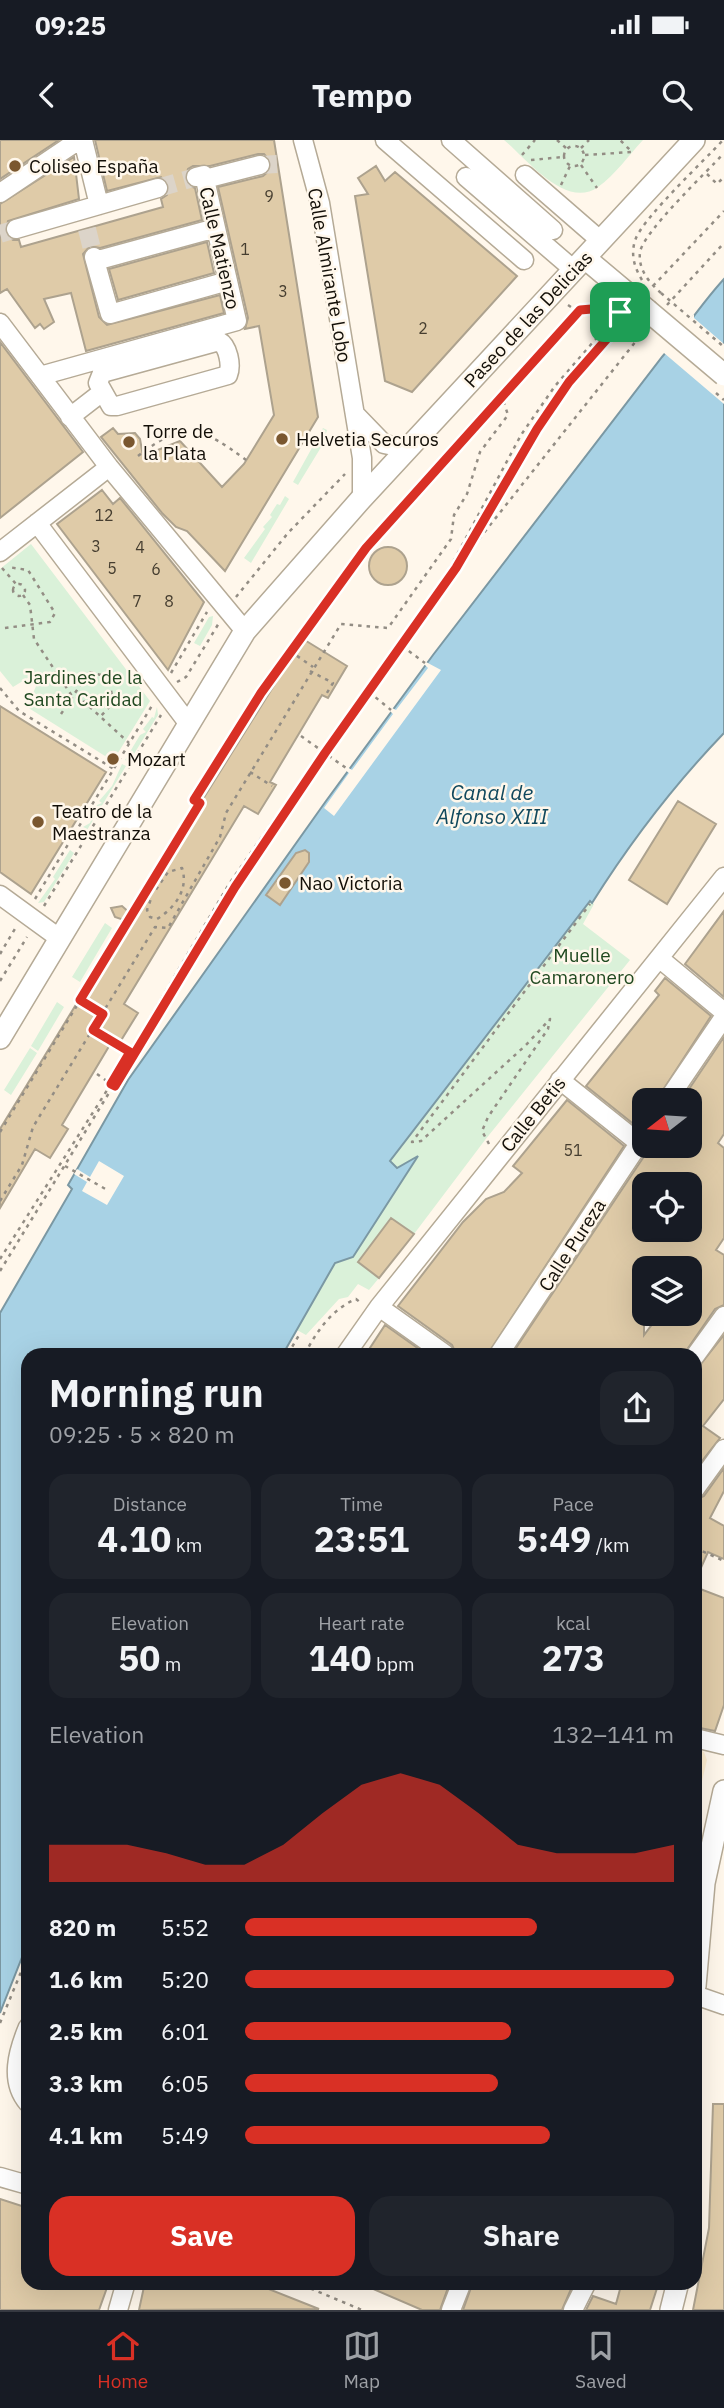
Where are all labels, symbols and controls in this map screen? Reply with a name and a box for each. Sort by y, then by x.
text: 09:25 [35,8,106,42]
text: Tempo [312,74,412,116]
icon: back [28,76,66,114]
icon: search [658,76,696,114]
place label: Coliseo España [29,154,159,178]
marker: Coliseo España [7,158,23,174]
street label: Calle Matienzo [194,185,246,311]
house number: 9 [264,186,274,206]
street label: Calle Almirante Lobo [303,186,357,364]
house number: 1 [240,239,250,259]
street label: Paseo de las Delicias [458,246,598,392]
house number: 3 [278,281,288,301]
pin [590,282,650,342]
icon: arrive [601,293,639,331]
house number: 2 [418,318,428,338]
place label: Torre de la Plata [143,419,214,465]
place label: Helvetia Securos [296,427,439,451]
marker: Helvetia Securos [274,431,290,447]
marker: Torre de la Plata [121,434,137,450]
house number: 12 [94,505,114,525]
house number: 3 [91,536,101,556]
house number: 4 [135,537,145,557]
house number: 5 [107,558,117,578]
house number: 6 [151,559,161,579]
house number: 7 [132,591,142,611]
house number: 8 [164,591,174,611]
park label: Jardines de la Santa Caridad [23,665,143,711]
place label: Mozart [127,747,186,771]
marker: Mozart [105,751,121,767]
water label: Canal de Alfonso XIII [435,778,549,830]
place label: Teatro de la Maestranza [52,799,152,845]
marker: Teatro de la Maestranza [30,814,46,830]
place label: Nao Victoria [299,871,403,895]
marker: Nao Victoria [277,875,293,891]
park label: Muelle Camaronero [530,943,634,989]
street label: Calle Betis [495,1071,571,1157]
north arrow [632,1088,702,1158]
map controls [632,1088,702,1326]
house number: 51 [563,1140,583,1160]
button: locate [632,1172,702,1242]
street label: Calle Pureza [533,1194,611,1296]
button: layers [632,1256,702,1326]
text: Morning run [49,1368,264,1417]
button: share [600,1371,674,1445]
text: 09:25 · 5 × 820 m [49,1419,235,1449]
text: Distance [113,1492,187,1516]
text: Time [340,1492,383,1516]
text: Pace [552,1492,594,1516]
text: 4.10 [97,1516,171,1562]
text: 23:51 [314,1516,409,1562]
text: 5:49 [517,1516,591,1562]
text: km [171,1533,202,1557]
text: /km [591,1533,630,1557]
text: Elevation [110,1611,189,1635]
text: Heart rate [318,1611,405,1635]
text: kcal [556,1611,590,1635]
text: 50 [118,1635,160,1681]
text: 140 [308,1635,371,1681]
text: 273 [542,1635,605,1681]
text: m [160,1652,181,1676]
text: bpm [371,1652,415,1676]
text: Elevation [49,1719,144,1749]
text: 132–141 m [552,1719,674,1749]
text: 820 m [49,1912,116,1942]
text: 5:52 [161,1912,209,1942]
text: 1.6 km [49,1964,123,1994]
text: 5:20 [161,1964,209,1994]
text: 2.5 km [49,2016,123,2046]
text: 6:01 [161,2016,209,2046]
text: 3.3 km [49,2068,123,2098]
text: 6:05 [161,2068,209,2098]
text: 4.1 km [49,2120,123,2150]
text: 5:49 [161,2120,209,2150]
button: Save [49,2196,355,2276]
button: Share [369,2196,674,2276]
tab: Home [97,2327,148,2393]
tab: Map [343,2327,381,2393]
tab: Saved [575,2327,627,2393]

